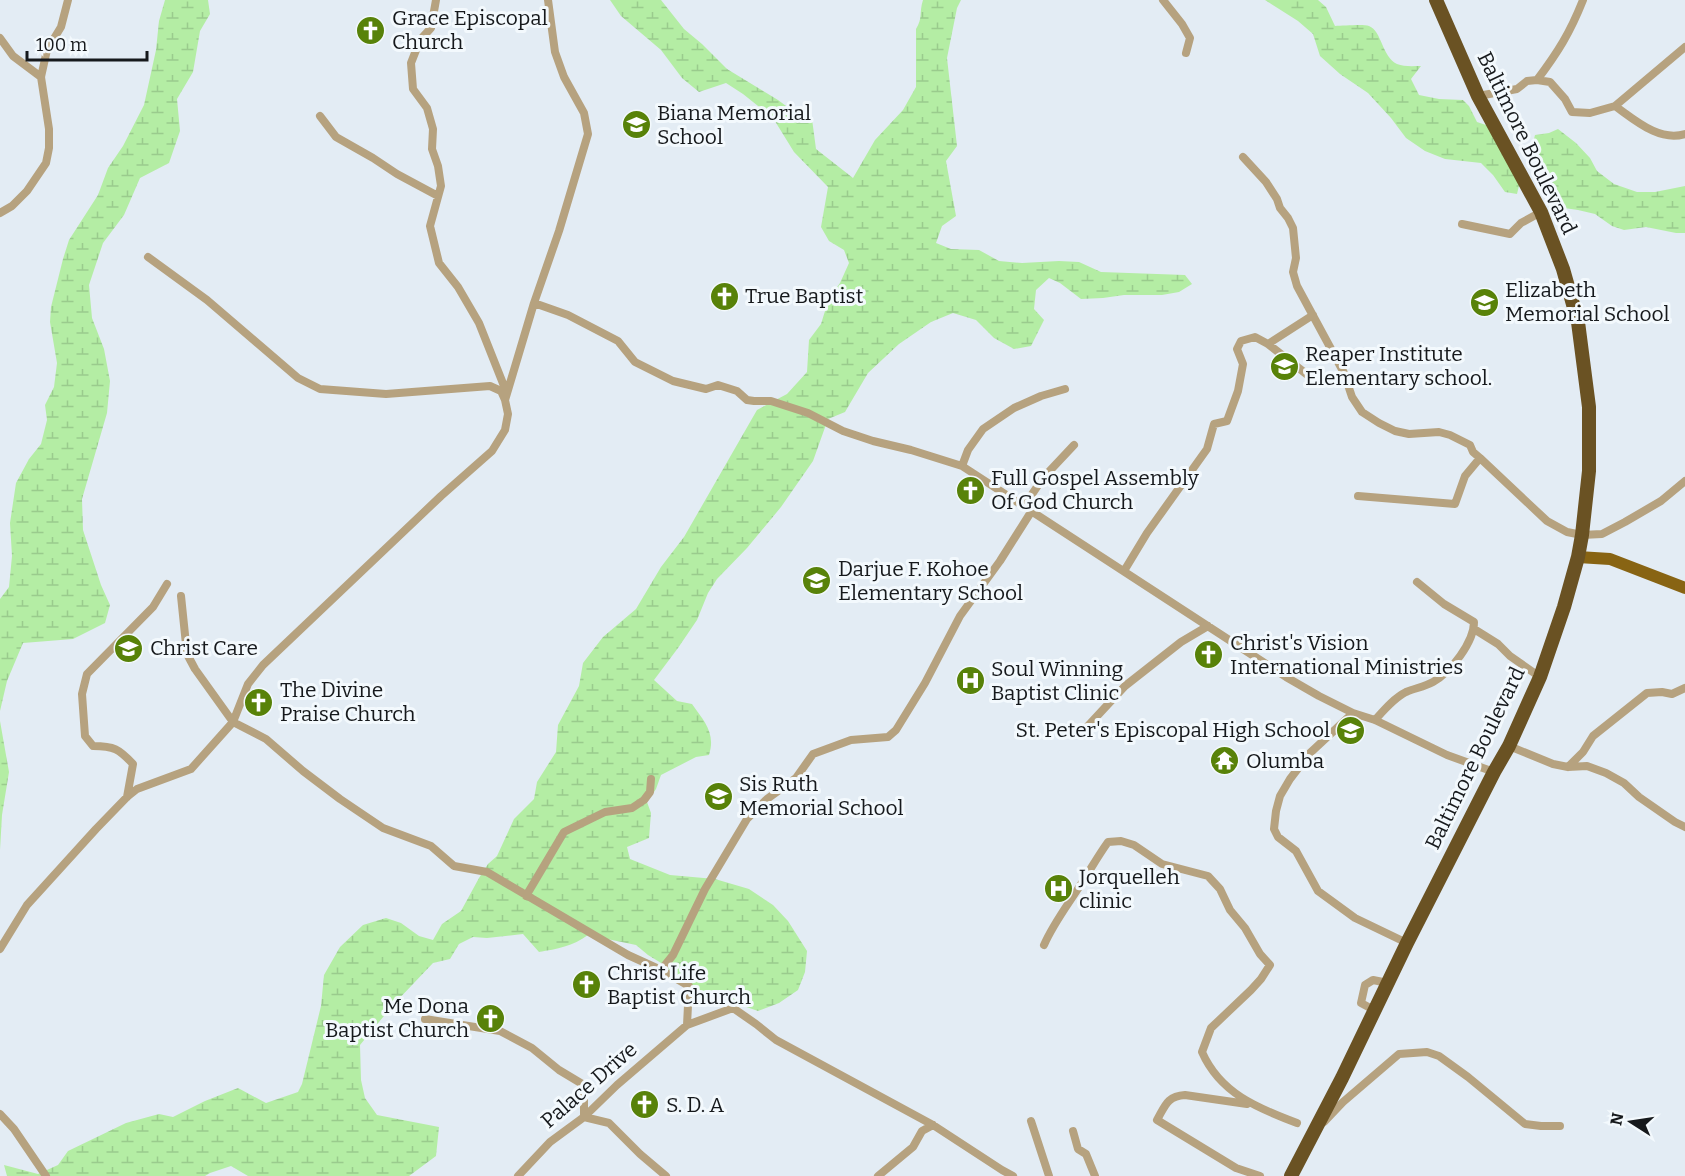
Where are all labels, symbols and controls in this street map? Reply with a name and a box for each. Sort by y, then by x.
place label: Grace Episcopal Church [392,5,548,55]
church icon: Grace Episcopal Church [355,14,387,46]
scale bar [27,24,147,62]
text: 100 m [36,34,87,56]
street label: Baltimore Boulevard [1471,47,1583,239]
place label: Biana Memorial School [657,100,811,150]
school or university icon: Biana Memorial School [620,109,652,141]
place label: Elizabeth Memorial School [1505,277,1670,327]
church icon: True Baptist [708,280,740,312]
place label: True Baptist [745,283,864,309]
school or university icon: Elizabeth Memorial School [1468,286,1500,318]
place label: Reaper Institute Elementary school. [1305,341,1492,391]
school or university icon: Reaper Institute Elementary school. [1268,350,1300,382]
place label: Full Gospel Assembly Of God Church [991,465,1200,515]
church icon: Full Gospel Assembly Of God Church [954,474,986,506]
place label: Darjue F. Kohoe Elementary School [838,556,1023,606]
school or university icon: Darjue F. Kohoe Elementary School [801,565,833,597]
place label: Christ's Vision International Ministries [1230,630,1463,680]
school or university icon: Christ Care [113,632,145,664]
place label: Christ Care [150,635,258,661]
church icon: Christ's Vision International Ministries [1193,639,1225,671]
place label: Soul Winning Baptist Clinic [991,656,1124,706]
street label: Baltimore Boulevard [1419,662,1531,854]
hospital icon: Soul Winning Baptist Clinic [954,665,986,697]
place label: The Divine Praise Church [280,677,416,727]
church icon: The Divine Praise Church [243,686,275,718]
school or university icon: St. Peter's Episcopal High School [1335,714,1367,746]
place label: St. Peter's Episcopal High School [1016,717,1330,743]
temple icon: Olumba [1209,745,1241,777]
place label: Olumba [1246,748,1325,774]
place label: Sis Ruth Memorial School [739,771,904,821]
school or university icon: Sis Ruth Memorial School [702,780,734,812]
place label: Jorquelleh clinic [1078,864,1180,914]
hospital icon: Jorquelleh clinic [1042,873,1074,905]
place label: Christ Life Baptist Church [607,960,751,1010]
church icon: Christ Life Baptist Church [570,969,602,1001]
place label: Me Dona Baptist Church [325,993,470,1043]
church icon: Me Dona Baptist Church [474,1002,506,1034]
street label: Palace Drive [536,1036,642,1134]
church icon: S. D. A [629,1089,661,1121]
place label: S. D. A [666,1092,724,1118]
north arrow [1601,1092,1661,1152]
text: N [1606,1111,1627,1127]

